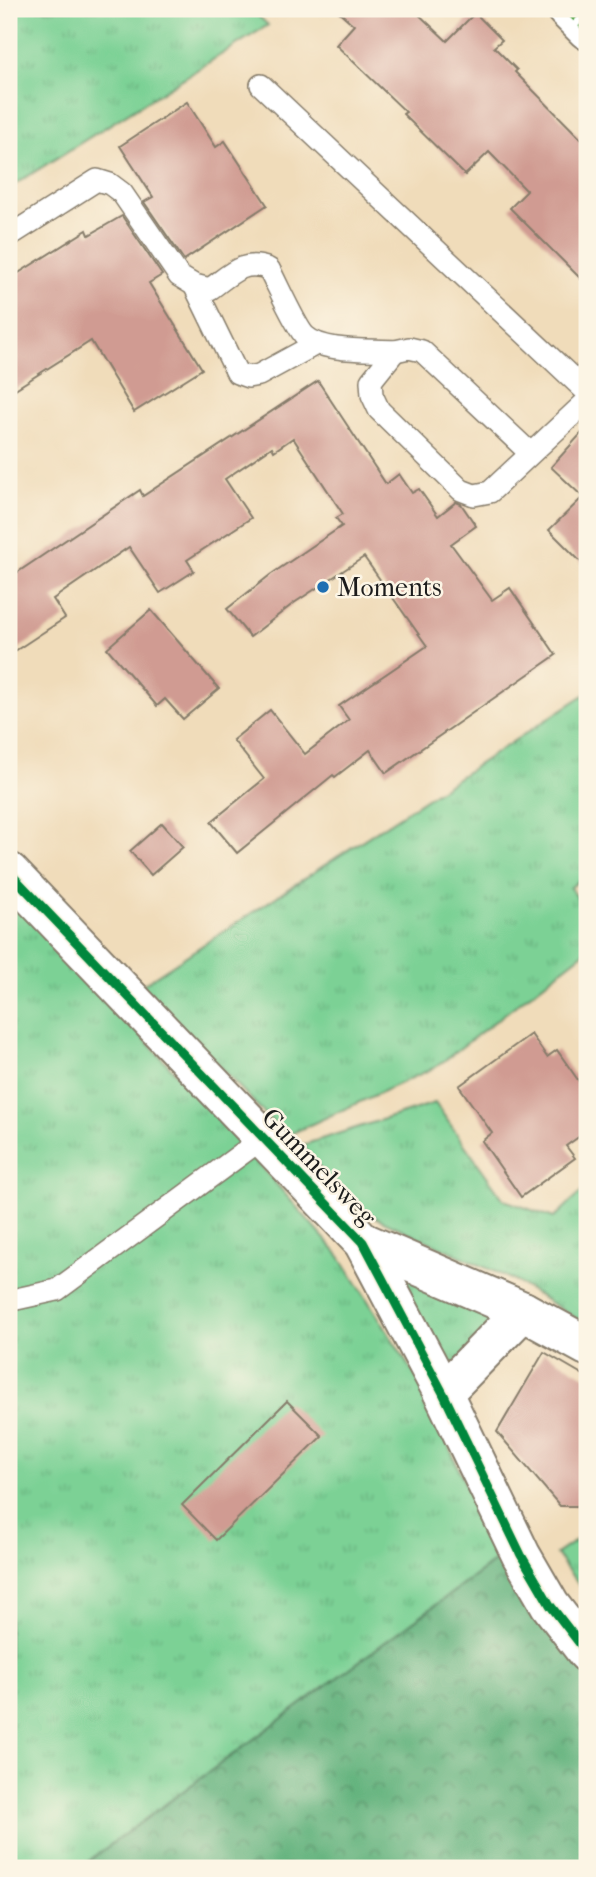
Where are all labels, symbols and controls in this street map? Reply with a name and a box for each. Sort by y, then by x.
place label: Moments [337,572,442,603]
marker: Moments [315,579,331,595]
street label: Gummelsweg [255,1102,383,1233]

